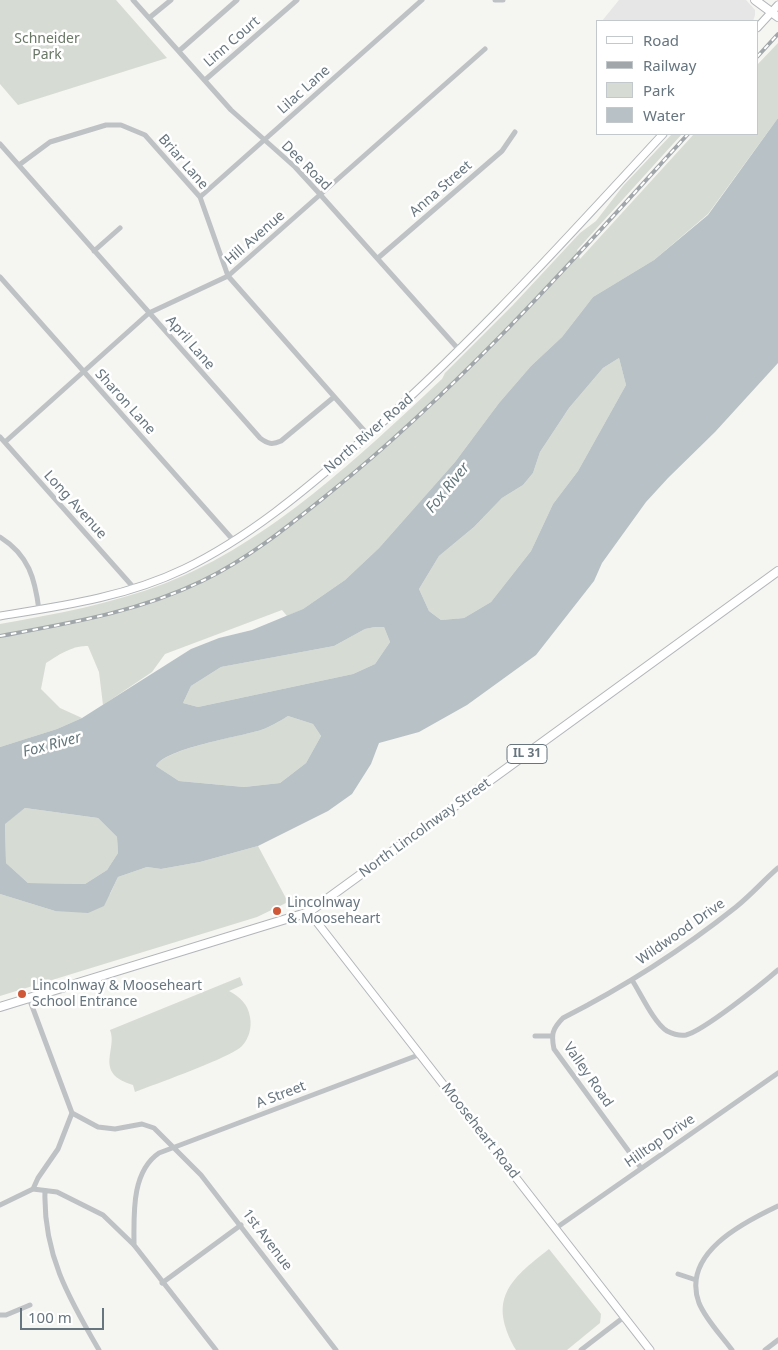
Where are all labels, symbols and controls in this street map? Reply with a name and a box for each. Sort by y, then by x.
street label: Linn Court [201,13,263,71]
legend [596,20,758,135]
text: Road [643,30,679,50]
park label: Schneider Park [14,31,80,64]
text: Railway [643,55,696,75]
street label: Lilac Lane [274,62,334,118]
text: Park [643,80,675,100]
text: Water [643,105,685,125]
street label: Briar Lane [155,131,211,193]
street label: Dee Road [278,138,334,194]
street label: Anna Street [406,157,476,221]
street label: Hill Avenue [222,207,288,269]
street label: April Lane [162,313,218,373]
street label: Sharon Lane [91,366,159,438]
street label: North River Road [321,391,417,477]
water label: Fox River [422,459,474,517]
street label: Long Avenue [40,467,110,543]
water label: Fox River [21,729,83,761]
road number: IL 31 [507,744,547,764]
street label: North Lincolnway Street [356,775,494,881]
place label: Lincolnway & Mooseheart [287,895,380,928]
street label: Wildwood Drive [634,895,728,969]
marker: Lincolnway & Mooseheart [271,905,283,917]
place label: Lincolnway & Mooseheart School Entrance [32,978,202,1010]
marker: Lincolnway & Mooseheart School Entrance [16,988,28,1000]
street label: Valley Road [560,1039,616,1111]
street label: A Street [254,1078,308,1112]
street label: Mooseheart Road [437,1080,523,1182]
street label: Hilltop Drive [622,1111,698,1171]
street label: 1st Avenue [238,1206,296,1274]
scale bar [22,1298,106,1330]
text: 100 m [28,1307,72,1327]

